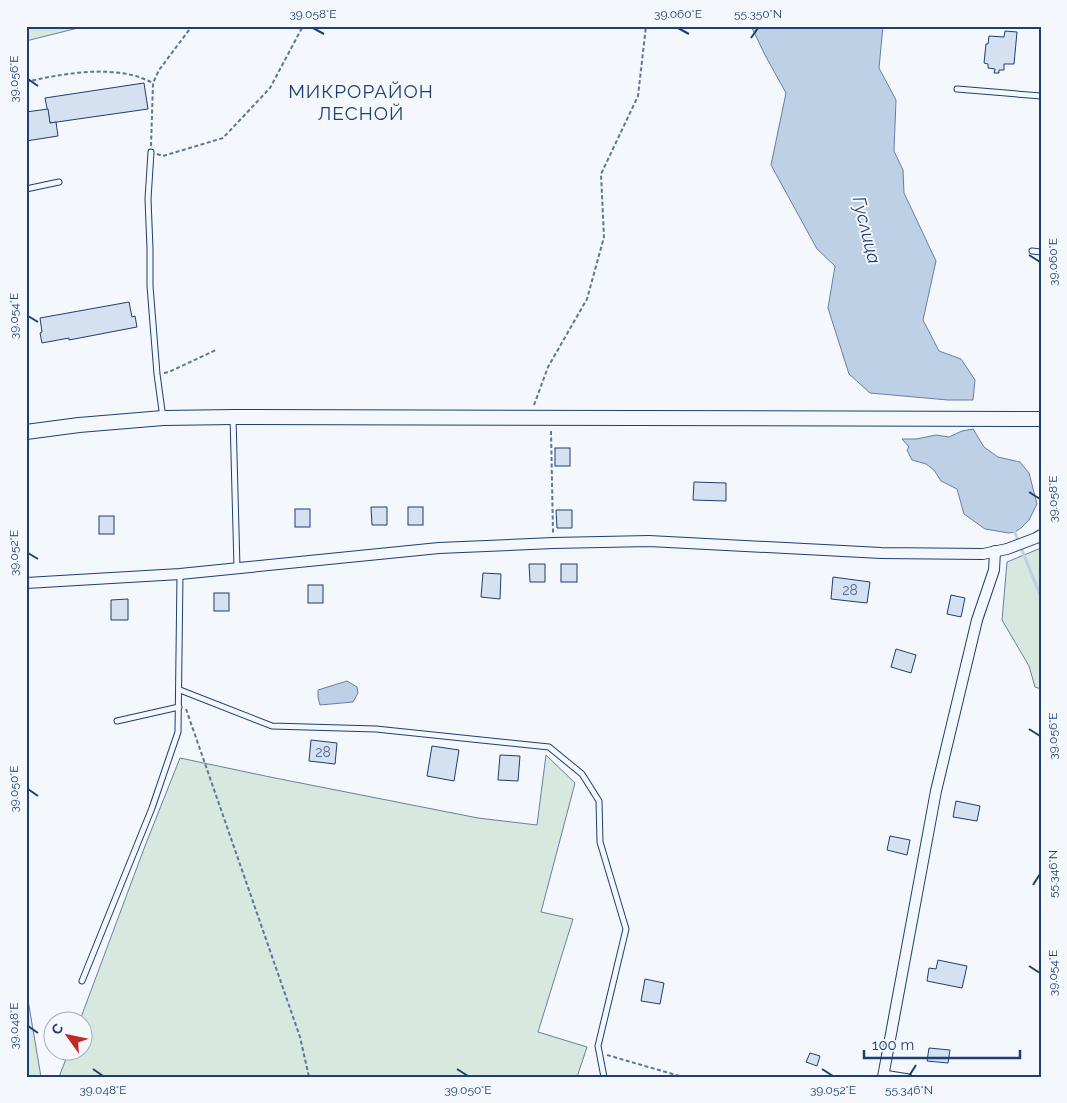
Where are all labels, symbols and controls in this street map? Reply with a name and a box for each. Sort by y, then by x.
text: 39.058°E [289,7,337,21]
text: 39.060°E [654,7,702,21]
text: 55.350°N [734,7,782,21]
text: 39.056°E [7,55,21,103]
district label: МИКРОРАЙОН ЛЕСНОЙ [288,80,434,124]
water label: Гуслица [849,194,886,266]
text: 39.060°E [1046,238,1060,286]
text: 39.054°E [7,293,21,339]
text: 39.058°E [1046,475,1060,523]
text: 39.052°E [7,530,21,576]
house number: 28 [842,582,858,598]
text: 39.056°E [1046,712,1060,760]
house number: 28 [315,744,331,760]
text: 39.050°E [7,765,21,813]
text: 55.346°N [1046,850,1060,898]
text: 39.054°E [1046,950,1060,996]
text: 39.048°E [7,1002,21,1050]
north arrow [42,1010,92,1060]
text: С [48,1020,67,1037]
scale bar [864,1028,1021,1060]
text: 100 m [872,1036,914,1054]
text: 39.048°E [79,1083,127,1097]
text: 39.050°E [444,1083,492,1097]
text: 39.052°E [810,1083,856,1097]
text: 55.346°N [885,1083,933,1097]

